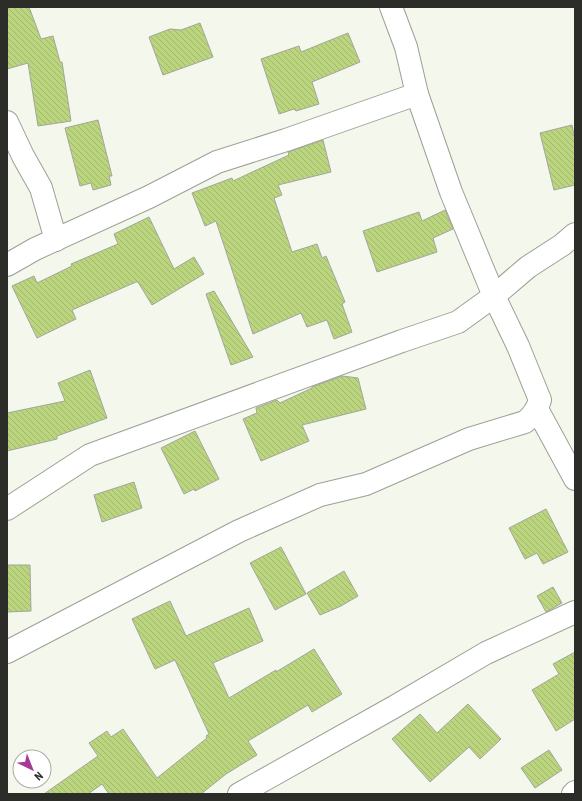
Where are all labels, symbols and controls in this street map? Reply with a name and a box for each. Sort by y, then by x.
north arrow [12,749,52,789]
text: N [31,769,45,783]

